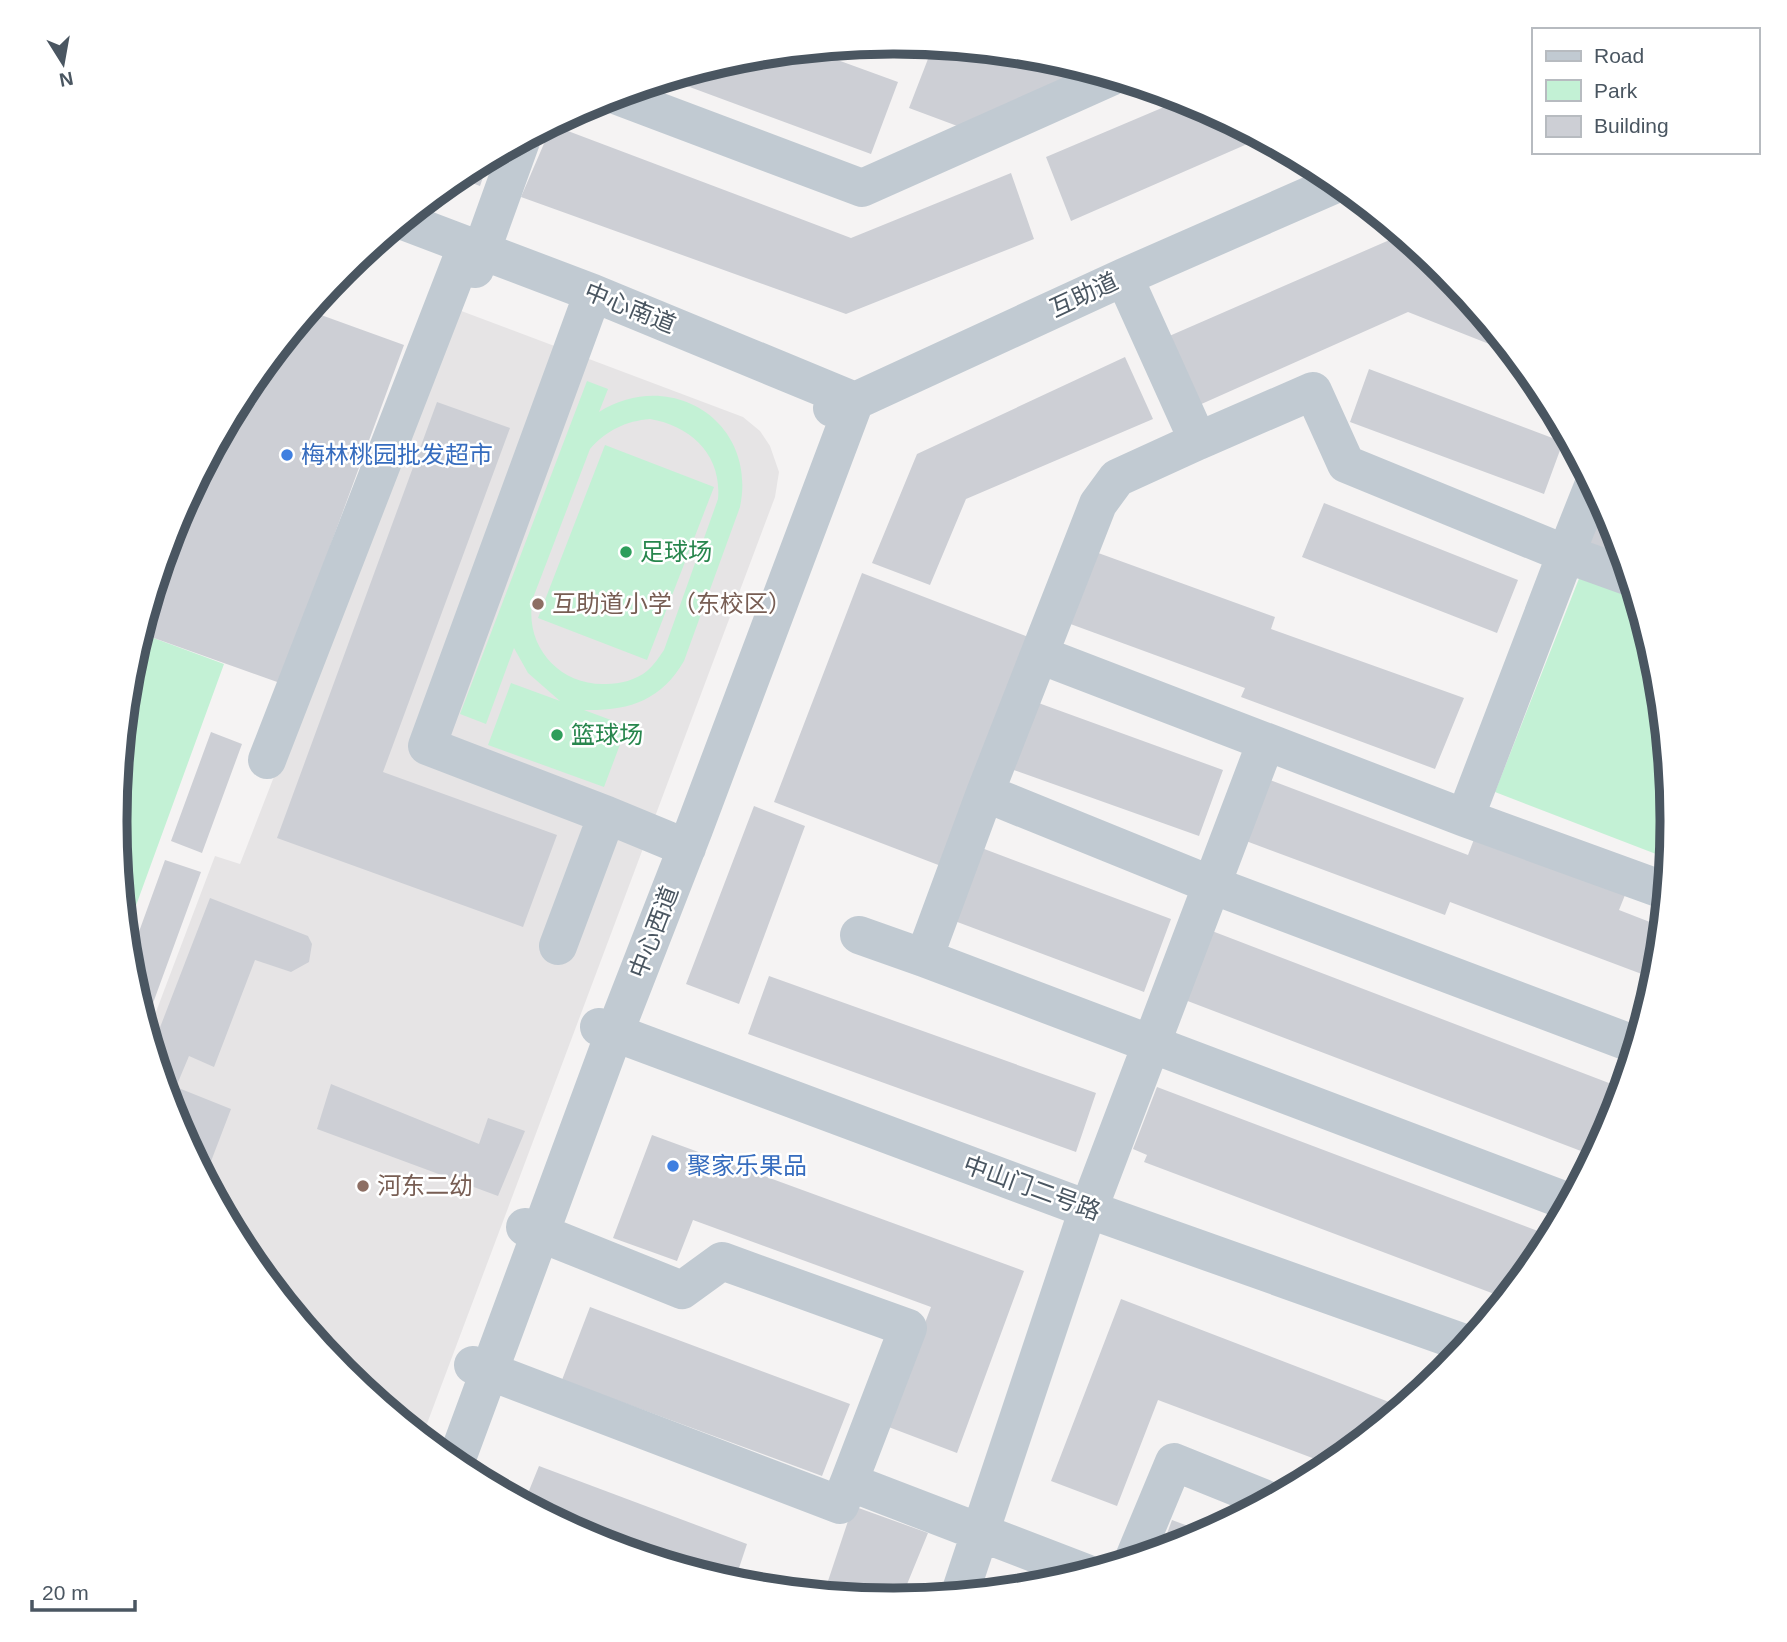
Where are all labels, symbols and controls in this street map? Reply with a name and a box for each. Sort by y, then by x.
north arrow [28,28,98,98]
legend [1532,28,1759,154]
text: Road [1594,44,1644,67]
text: N [57,68,75,91]
text: Park [1594,79,1638,102]
text: Building [1594,114,1669,137]
street label: 互助道 [1045,267,1122,322]
street label: 中心南道 [581,277,680,338]
place label: 梅林桃园批发超市 [301,441,493,468]
marker: 梅林桃园批发超市 [279,447,295,463]
place label: 足球场 [640,538,712,565]
marker: 足球场 [618,544,634,560]
place label: 互助道小学（东校区） [552,590,792,617]
marker: 互助道小学（东校区） [530,596,546,612]
place label: 篮球场 [571,721,643,748]
marker: 篮球场 [549,727,565,743]
street label: 中心西道 [624,882,683,981]
street label: 中山门二号路 [960,1150,1104,1225]
place label: 聚家乐果品 [687,1152,807,1179]
marker: 聚家乐果品 [665,1158,681,1174]
place label: 河东二幼 [377,1172,473,1199]
marker: 河东二幼 [355,1178,371,1194]
scale bar [32,1568,135,1612]
text: 20 m [42,1581,89,1604]

